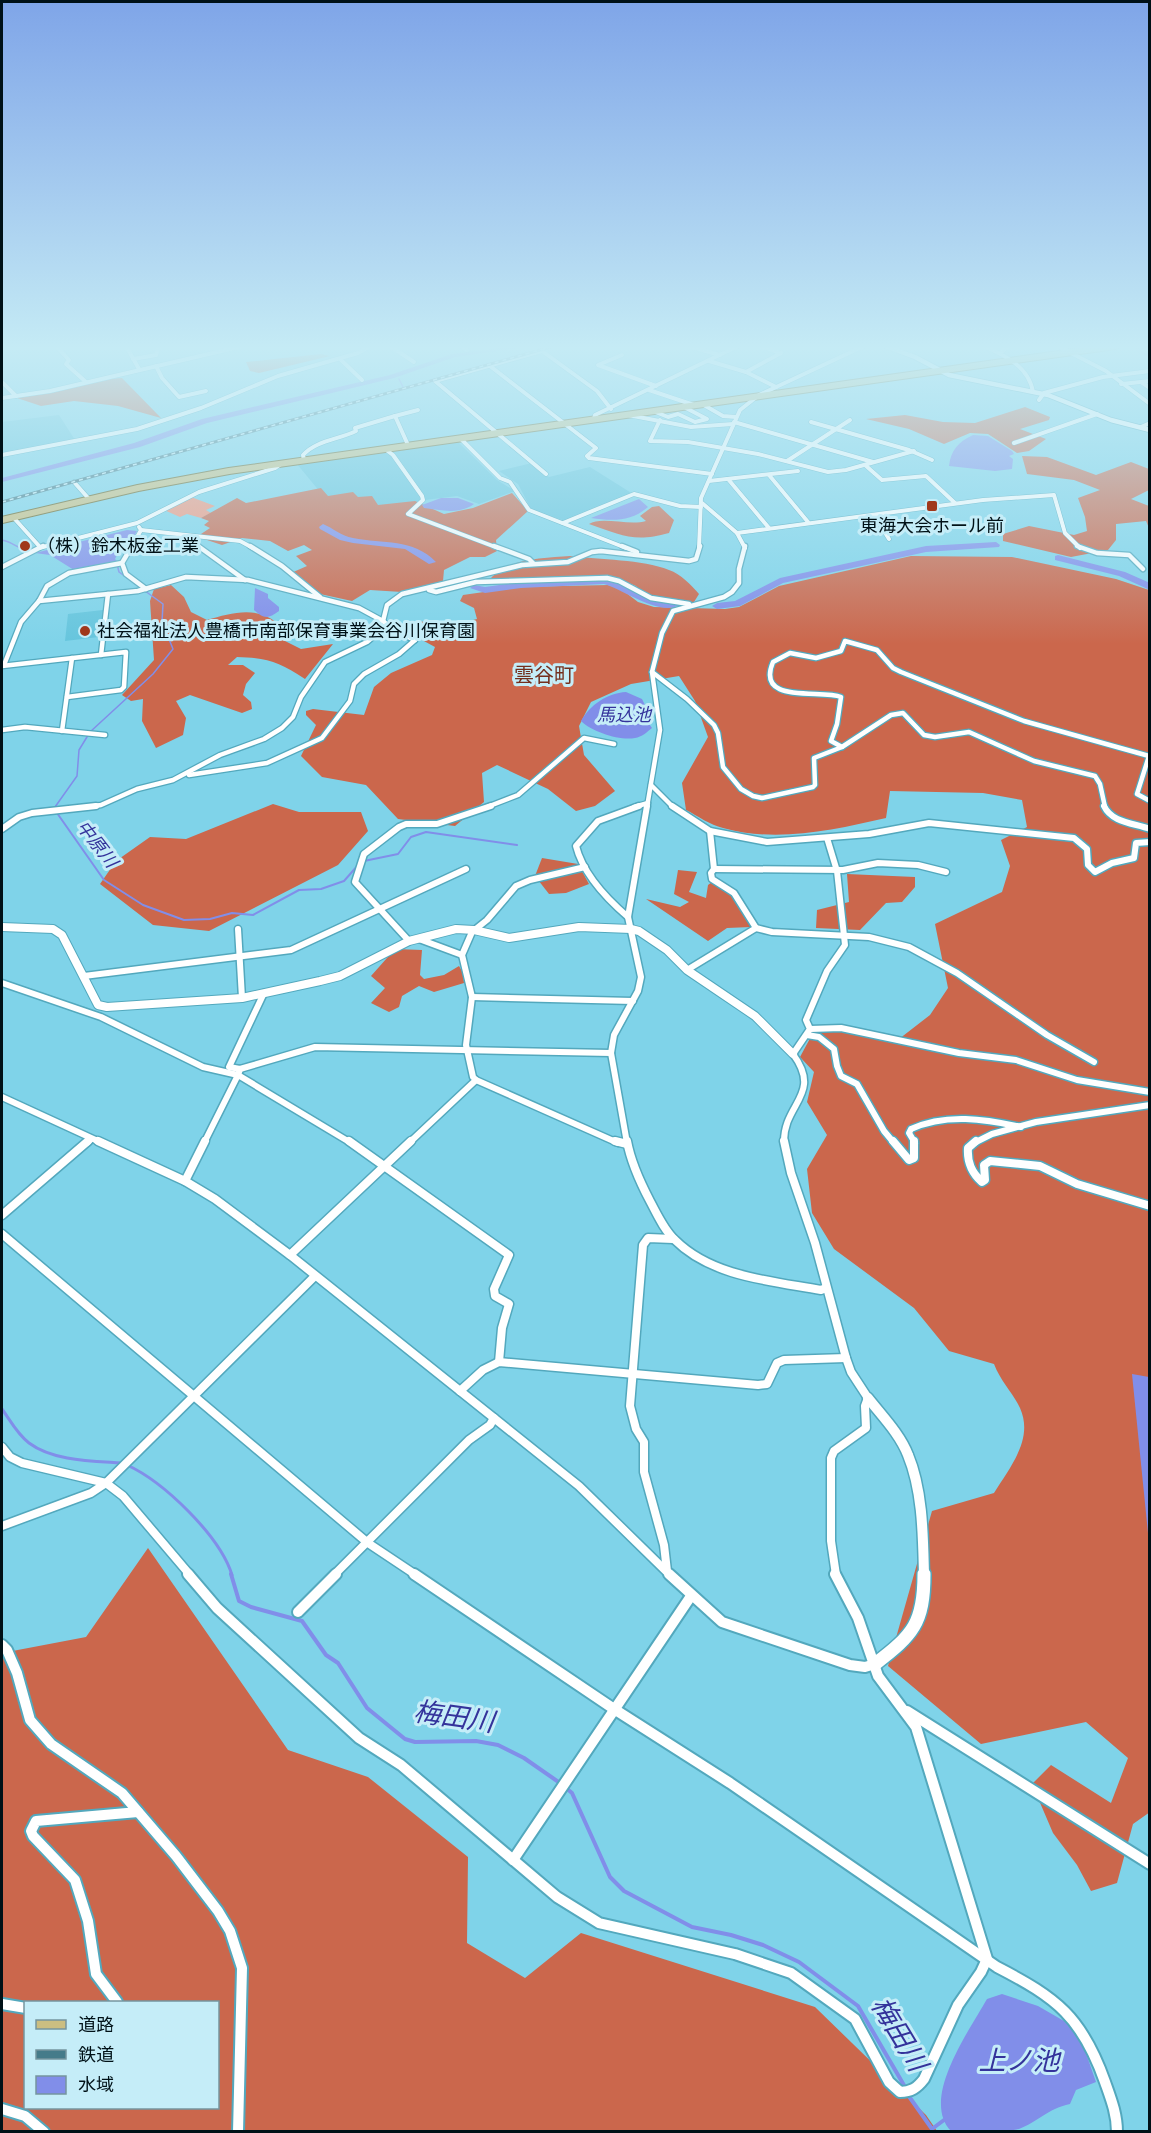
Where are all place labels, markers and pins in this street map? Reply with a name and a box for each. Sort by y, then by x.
marker: 東海大会ホール前 [925,499,939,513]
place label: 東海大会ホール前 [860,514,1004,537]
place label: （株）鈴木板金工業 [37,534,199,557]
marker: （株）鈴木板金工業 [18,539,32,553]
place label: 社会福祉法人豊橋市南部保育事業会谷川保育園 [97,619,475,642]
marker: 社会福祉法人豊橋市南部保育事業会谷川保育園 [78,624,92,638]

